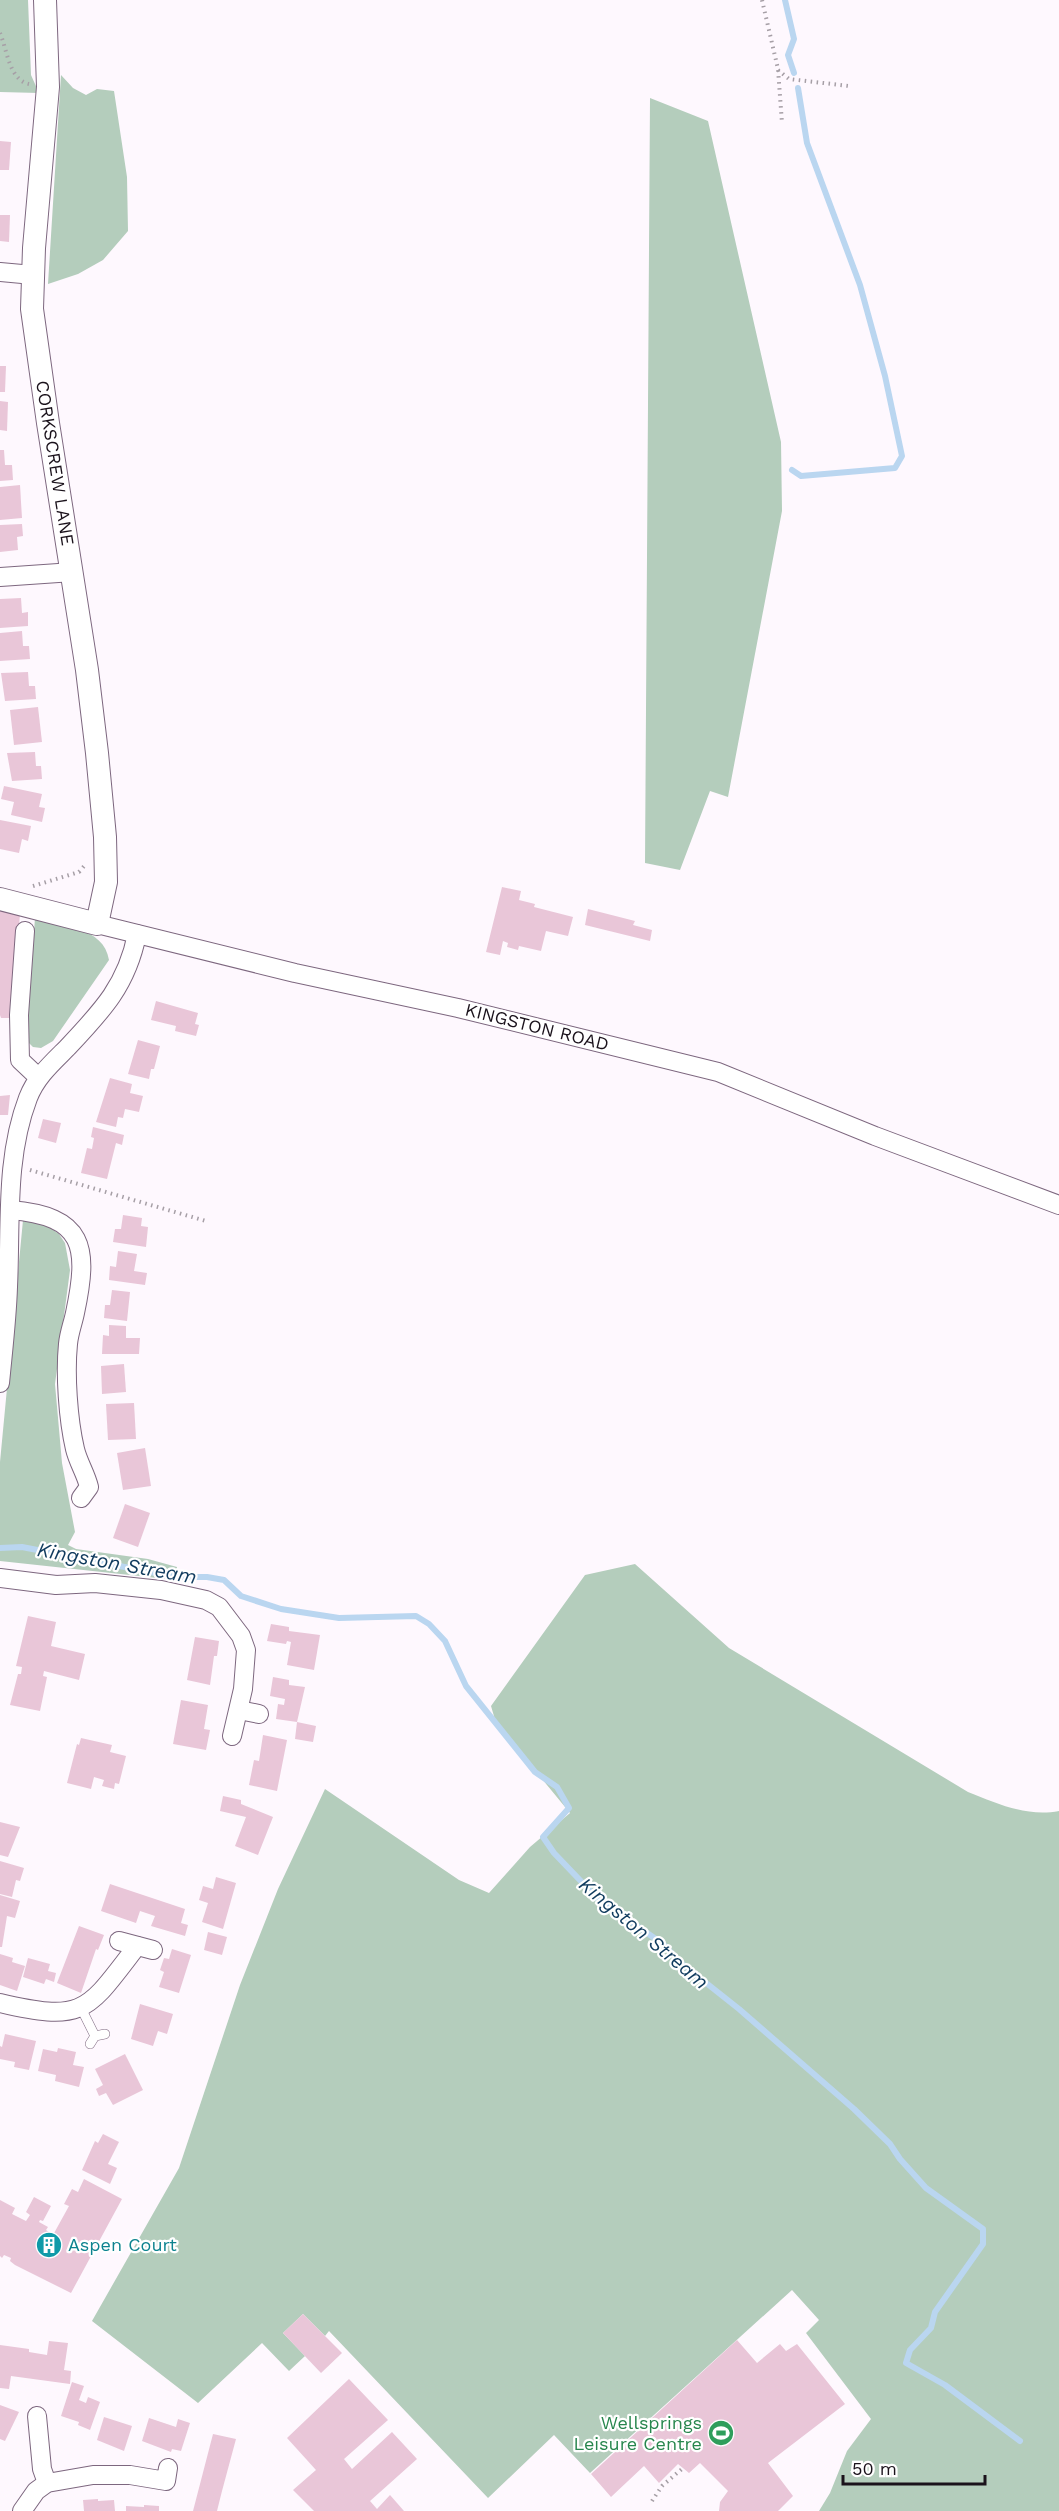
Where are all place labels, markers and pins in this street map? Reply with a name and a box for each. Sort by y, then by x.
building icon: Aspen Court [34,2230,64,2260]
place label: Aspen Court [68,2234,177,2255]
place label: Wellsprings Leisure Centre [573,2412,702,2454]
sports icon: Wellsprings Leisure Centre [706,2418,736,2448]

